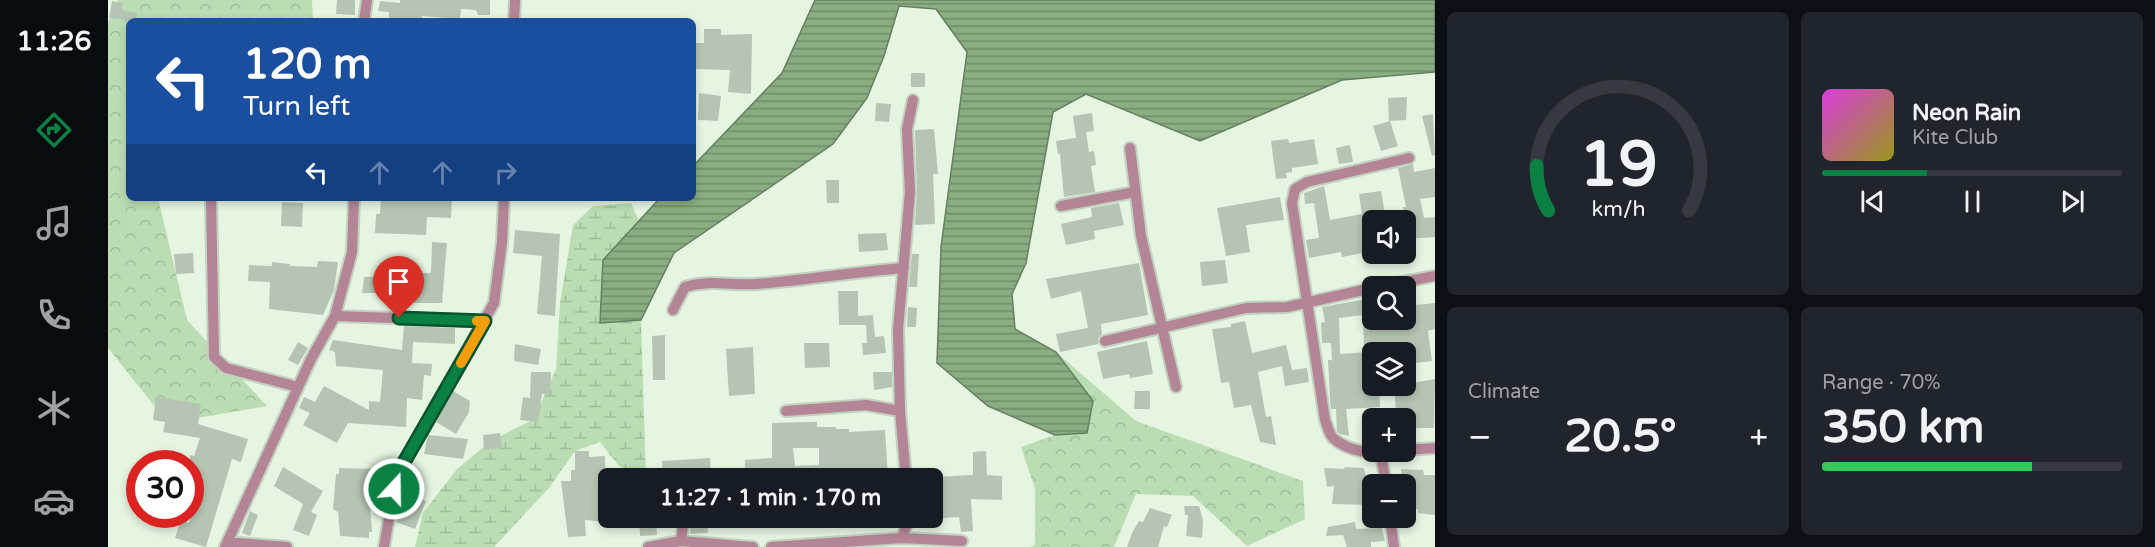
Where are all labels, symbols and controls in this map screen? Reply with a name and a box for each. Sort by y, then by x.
text: 11:26 [17,25,91,58]
text: 120 m [243,39,372,90]
icon: left [144,42,222,120]
text: Turn left [243,90,350,123]
text: Neon Rain [1912,100,2021,126]
icon: directions [33,109,75,151]
text: Kite Club [1912,126,1998,150]
text: 19 [1579,128,1657,203]
icon: left [300,156,333,189]
icon: ahead [363,156,396,189]
icon: ahead [426,156,459,189]
icon: right [489,156,522,189]
icon: previous [1856,185,1889,218]
icon: pause [1956,185,1989,218]
icon: next [2056,185,2089,218]
text: km/h [1591,196,1645,222]
icon: music [33,202,75,244]
map controls [1362,210,1416,528]
button: sound [1362,210,1416,264]
pin [373,256,424,318]
icon: arrive [382,265,415,298]
button: search [1362,276,1416,330]
icon: phone [33,294,75,336]
button: layers [1362,342,1416,396]
text: Range · 70% [1822,371,1941,395]
text: Climate [1468,380,1540,404]
icon: climate [33,387,75,429]
text: 350 km [1822,401,1984,455]
button: + [1362,408,1416,462]
text: 20.5° [1564,410,1677,464]
text: − [1468,418,1492,457]
text: + [1749,418,1768,457]
speed limit sign: 30 [126,450,204,528]
position arrow [362,457,426,521]
button: − [1362,474,1416,528]
icon: car [33,480,75,522]
text: 11:27 · 1 min · 170 m [660,485,881,511]

